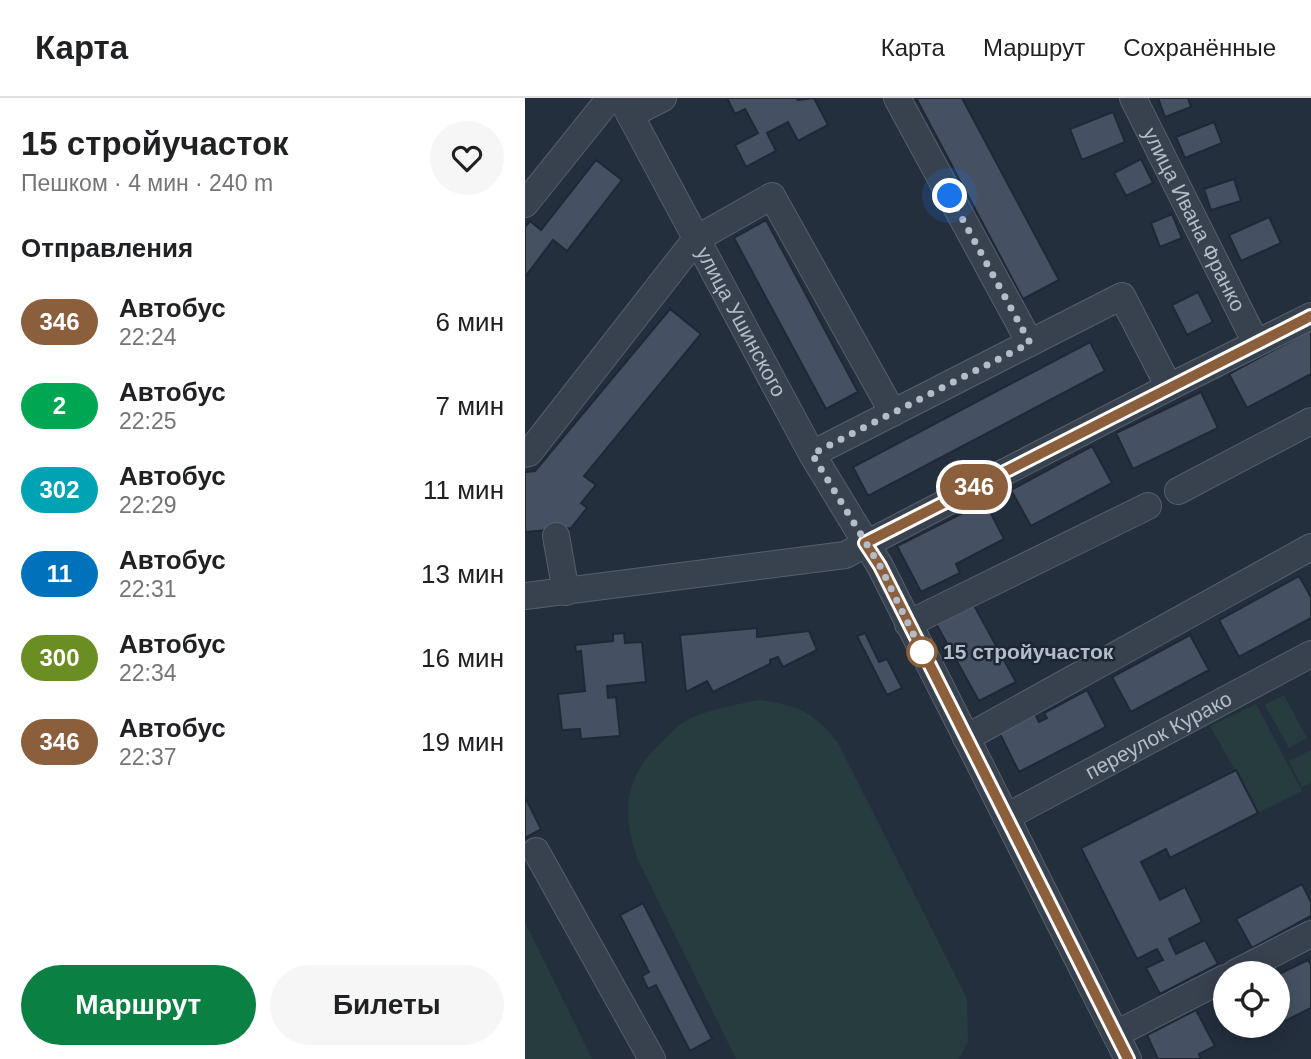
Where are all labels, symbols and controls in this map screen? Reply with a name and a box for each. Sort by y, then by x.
text: Карта [35,29,128,66]
text: Карта [881,34,945,61]
text: Маршрут [983,34,1085,61]
text: Сохранённые [1123,34,1276,61]
button: heart [430,121,504,195]
street label: улица Ивана Франко [1139,124,1250,315]
text: 15 стройучасток [21,125,289,162]
text: Пешком · 4 мин · 240 m [21,170,273,196]
your location [932,178,967,213]
text: Отправления [21,233,193,263]
street label: улица Ушинского [692,243,791,400]
text: Автобус [119,293,226,323]
text: 6 мин [436,307,504,337]
text: 346 [39,308,80,335]
text: 22:24 [119,324,177,350]
text: Автобус [119,377,226,407]
text: 7 мин [436,391,504,421]
text: 2 [53,392,66,419]
text: 22:25 [119,408,177,434]
text: Автобус [119,461,226,491]
line badge: 346 [934,464,1014,510]
text: 346 [954,473,994,500]
text: 11 мин [423,475,504,505]
text: 302 [39,476,80,503]
text: 22:29 [119,492,177,518]
text: Автобус [119,545,226,575]
text: 13 мин [421,559,504,589]
text: 11 [47,560,72,587]
text: 22:31 [119,576,177,602]
text: Автобус [119,629,226,659]
marker: 15 стройучасток [907,637,937,667]
place label: 15 стройучасток [943,640,1114,663]
text: 16 мин [421,643,504,673]
text: 300 [39,644,80,671]
text: 22:34 [119,660,177,686]
street label: переулок Курако [1081,687,1235,783]
text: Автобус [119,713,226,743]
text: 19 мин [421,727,504,757]
text: 346 [39,728,80,755]
text: 22:37 [119,744,177,770]
map controls [1213,961,1290,1038]
button: locate [1213,961,1290,1038]
button: Маршрут [21,965,256,1045]
button: Билеты [270,965,504,1045]

